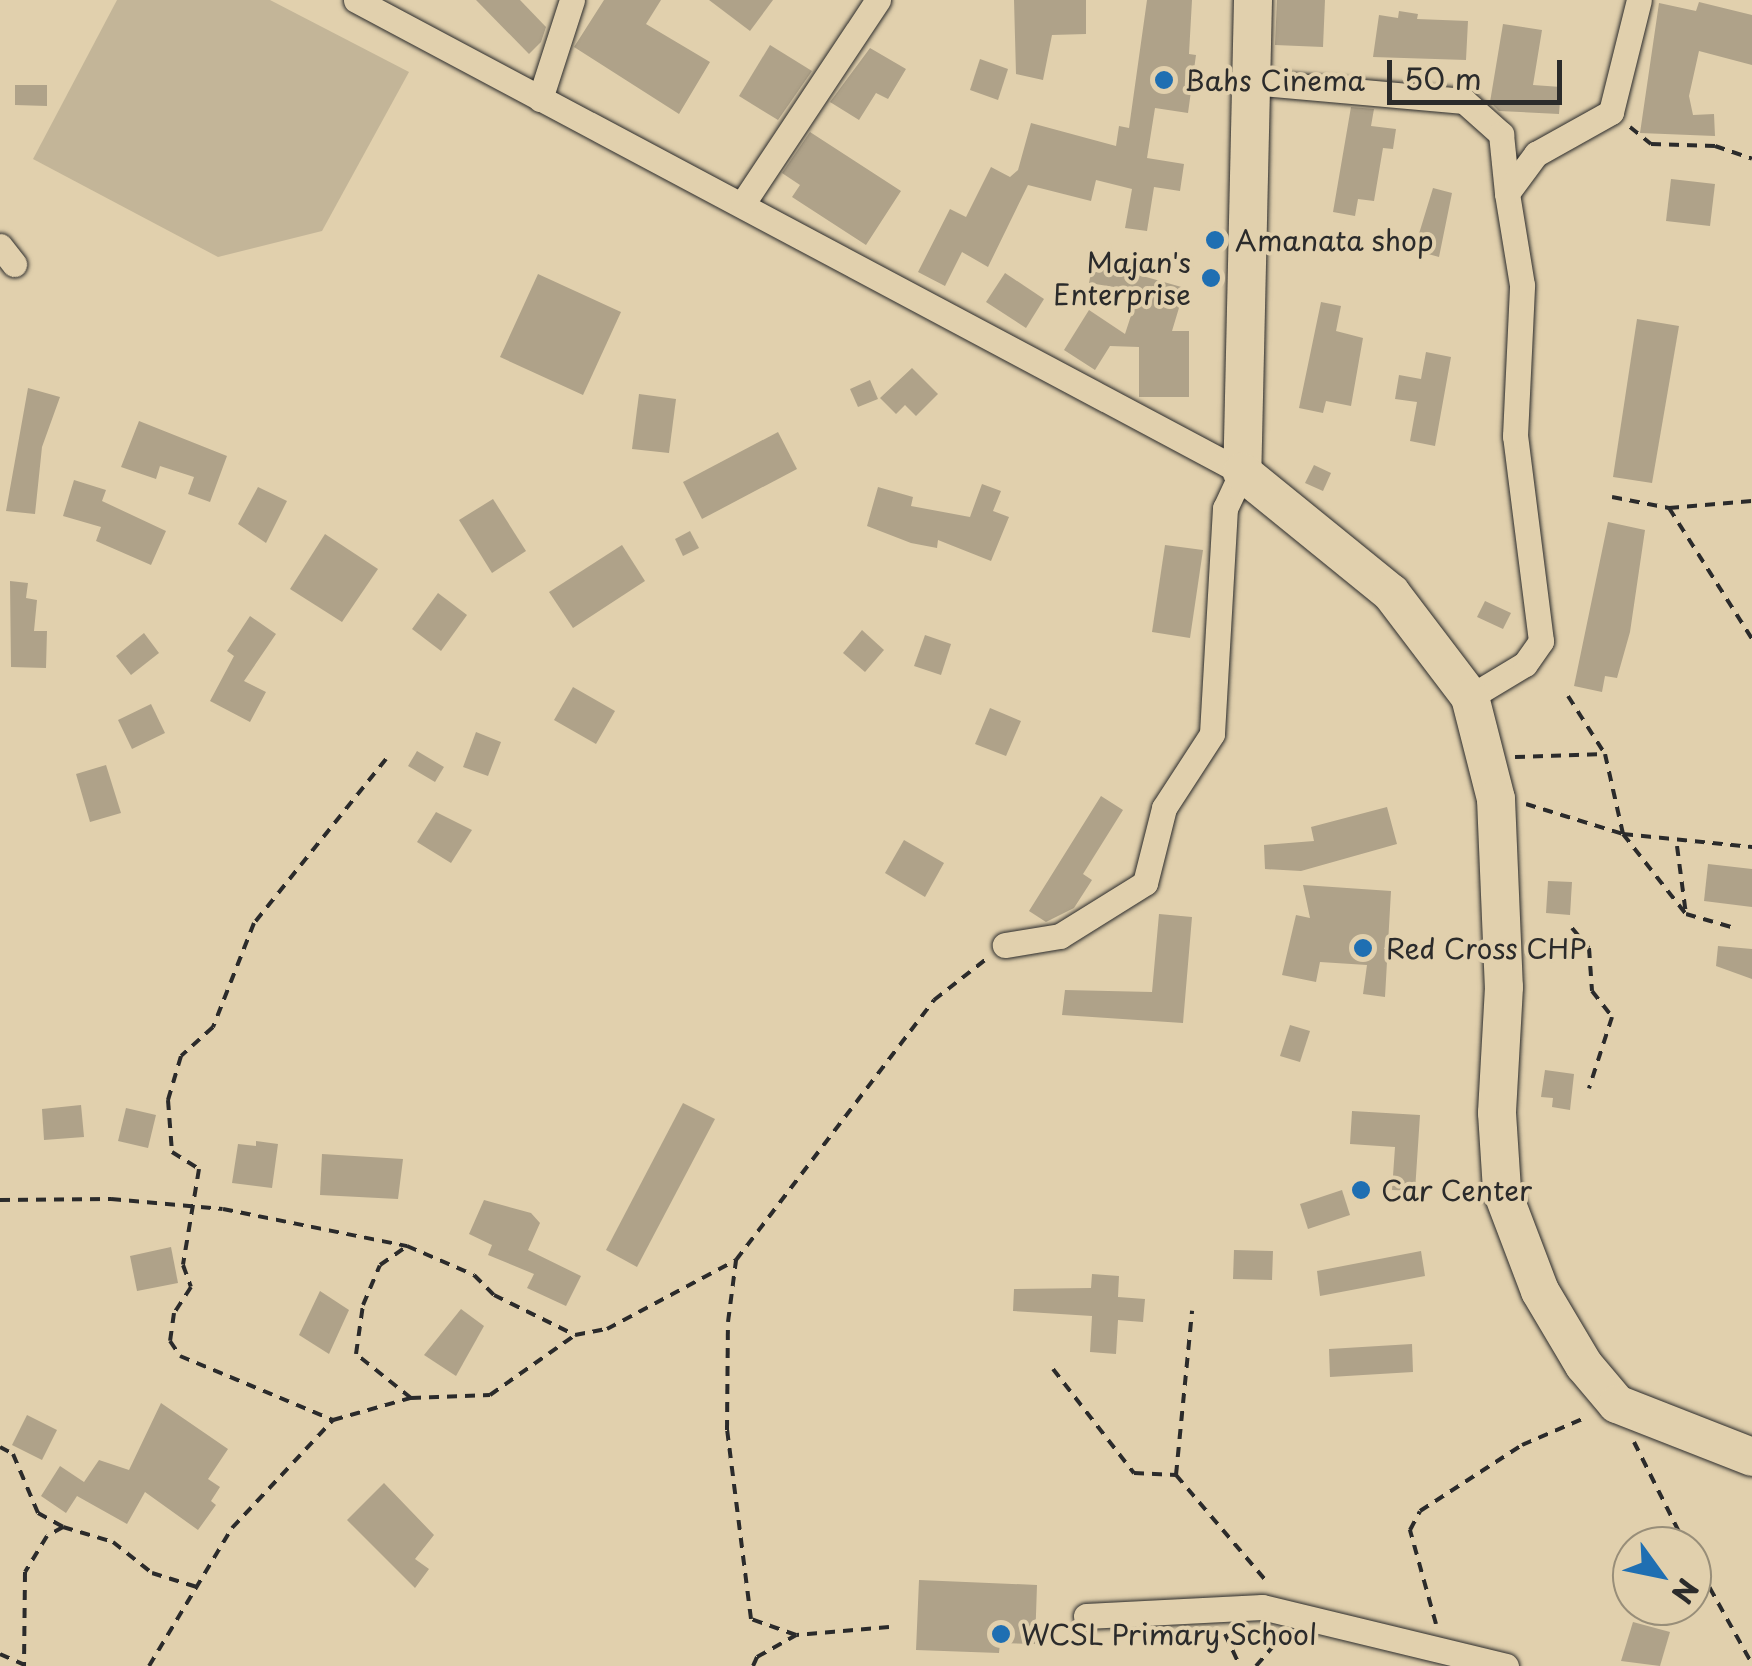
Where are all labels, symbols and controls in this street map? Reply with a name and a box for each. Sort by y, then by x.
scale bar [1392,40,1567,102]
text: 50 m [1404,55,1482,100]
place label: Bahs Cinema [1184,63,1365,97]
marker: Bahs Cinema [1153,69,1175,91]
place label: Amanata shop [1235,223,1435,257]
marker: Amanata shop [1204,229,1226,251]
place label: Majan's Enterprise [1053,245,1191,311]
marker: Majan's Enterprise [1200,267,1222,289]
place label: Red Cross CHP [1386,931,1590,965]
marker: Red Cross CHP [1350,935,1376,961]
place label: Car Center [1381,1173,1533,1207]
marker: Car Center [1350,1179,1372,1201]
north arrow [1612,1526,1712,1626]
text: N [1662,1571,1710,1613]
place label: WCSL Primary School [1021,1617,1318,1651]
marker: WCSL Primary School [990,1623,1012,1645]

